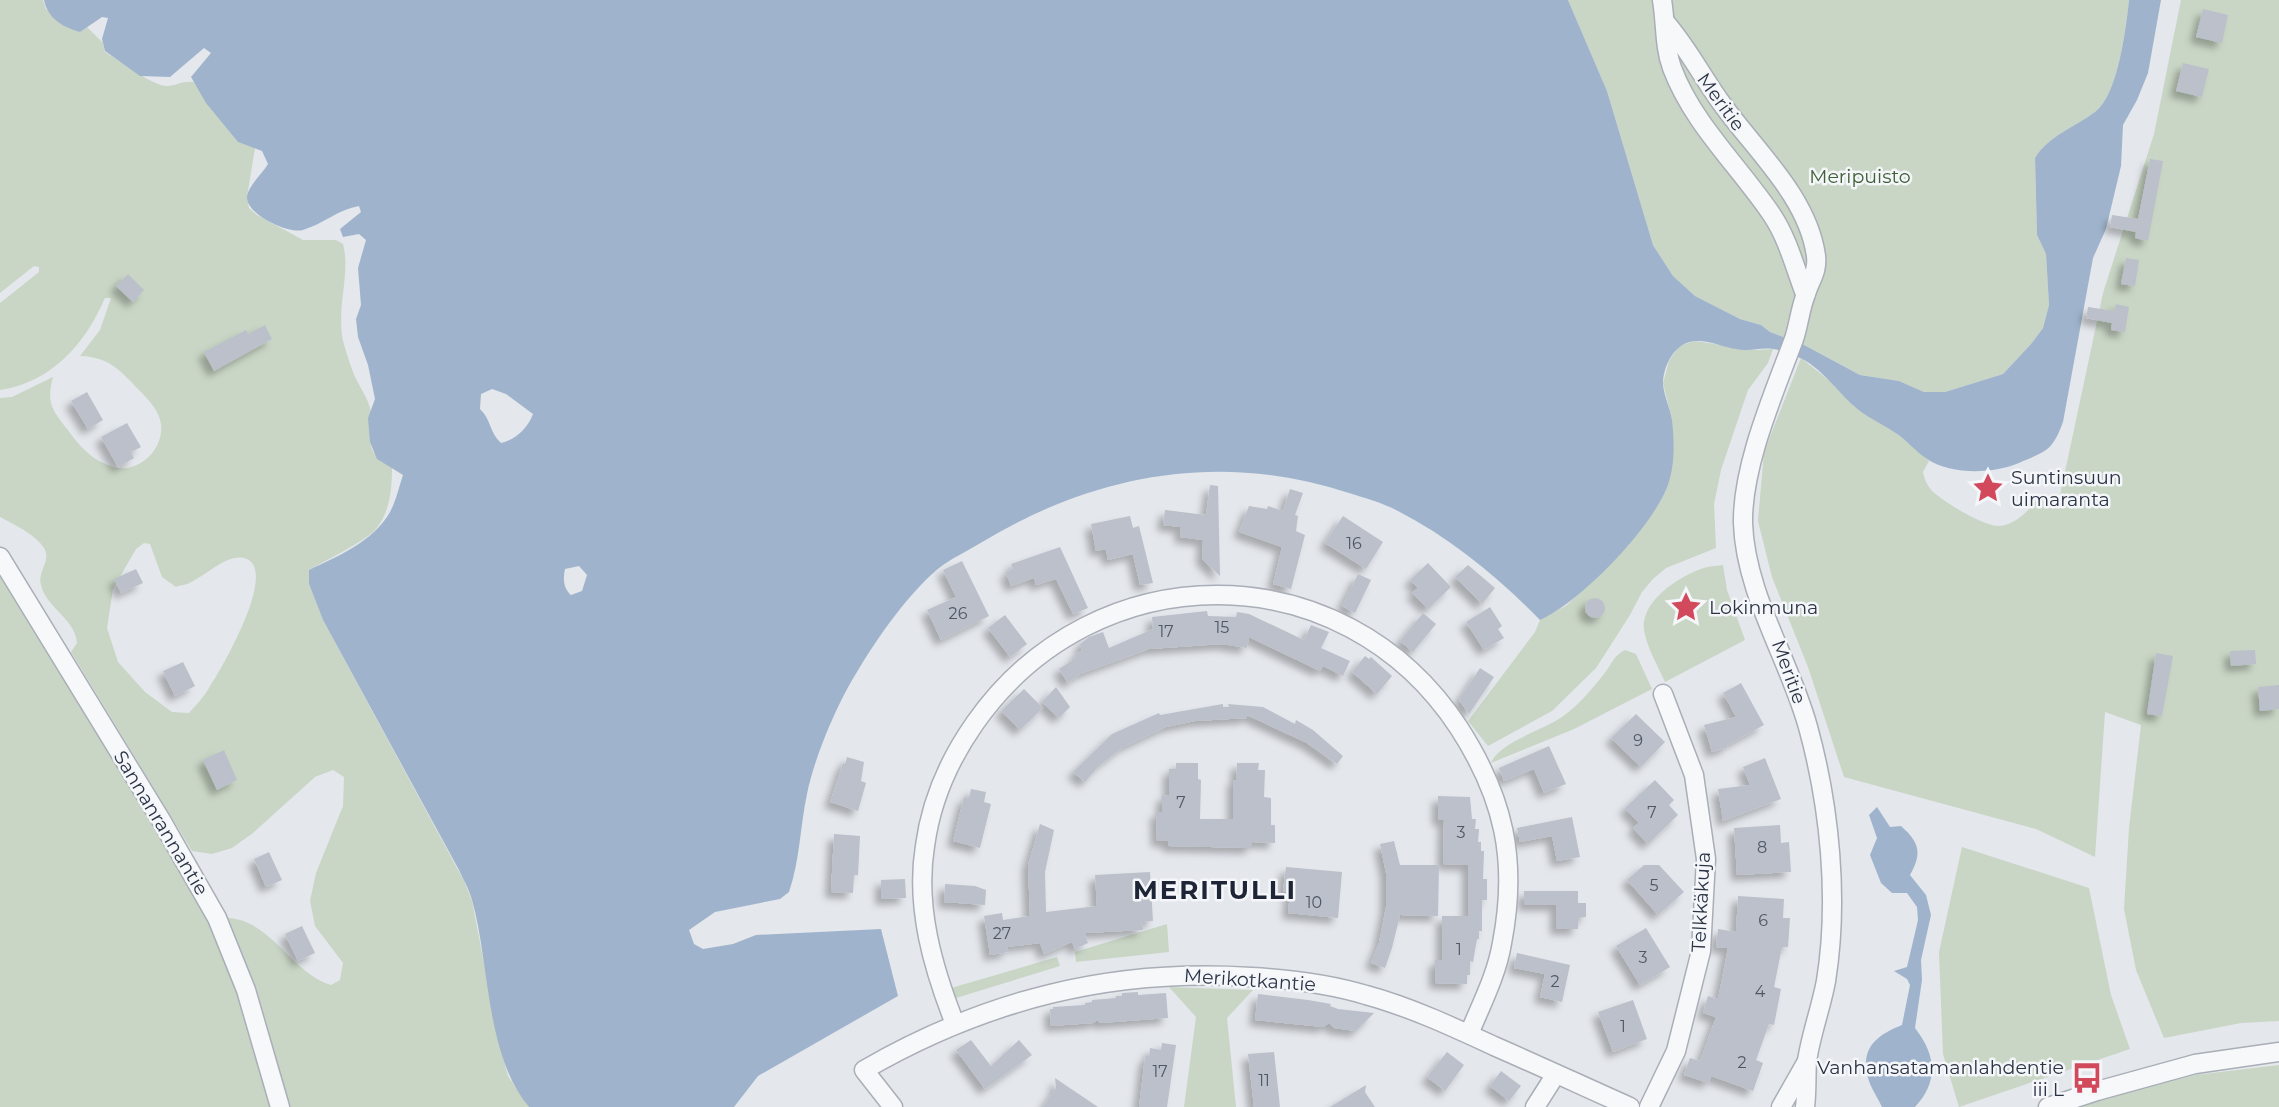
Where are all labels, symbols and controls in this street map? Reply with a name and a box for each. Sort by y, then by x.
street label: Meritie [1692,68,1750,136]
park label: Meripuisto [1809,165,1911,188]
place label: Suntinsuun uimaranta [2011,466,2122,511]
place icon: Suntinsuun uimaranta [1971,471,2005,505]
house number: 16 [1346,534,1362,553]
place icon: Lokinmuna [1669,590,1703,624]
place label: Lokinmuna [1709,596,1818,619]
house number: 26 [949,604,968,623]
house number: 15 [1215,618,1229,637]
house number: 17 [1158,622,1174,641]
street label: Meritie [1767,637,1811,707]
house number: 9 [1633,731,1643,750]
street label: Sannanrannantie [109,746,213,900]
house number: 7 [1176,793,1186,812]
house number: 7 [1647,803,1657,822]
house number: 3 [1456,823,1466,842]
house number: 8 [1757,838,1767,857]
street label: Telkkäkuja [1687,851,1715,953]
district label: MERITULLI [1133,874,1297,906]
house number: 5 [1649,876,1659,895]
house number: 10 [1306,893,1322,912]
house number: 6 [1758,911,1768,930]
house number: 27 [993,924,1011,943]
house number: 1 [1456,940,1462,959]
house number: 3 [1638,948,1648,967]
street label: Merikotkantie [1183,964,1317,996]
house number: 2 [1550,972,1560,991]
house number: 4 [1755,982,1766,1001]
house number: 1 [1620,1017,1626,1036]
house number: 2 [1737,1053,1747,1072]
place label: Vanhansatamanlahdentie iii L [1817,1056,2065,1101]
bus stop icon: Vanhansatamanlahdentie iii L [2070,1061,2104,1095]
house number: 17 [1152,1062,1168,1081]
house number: 11 [1258,1071,1270,1090]

